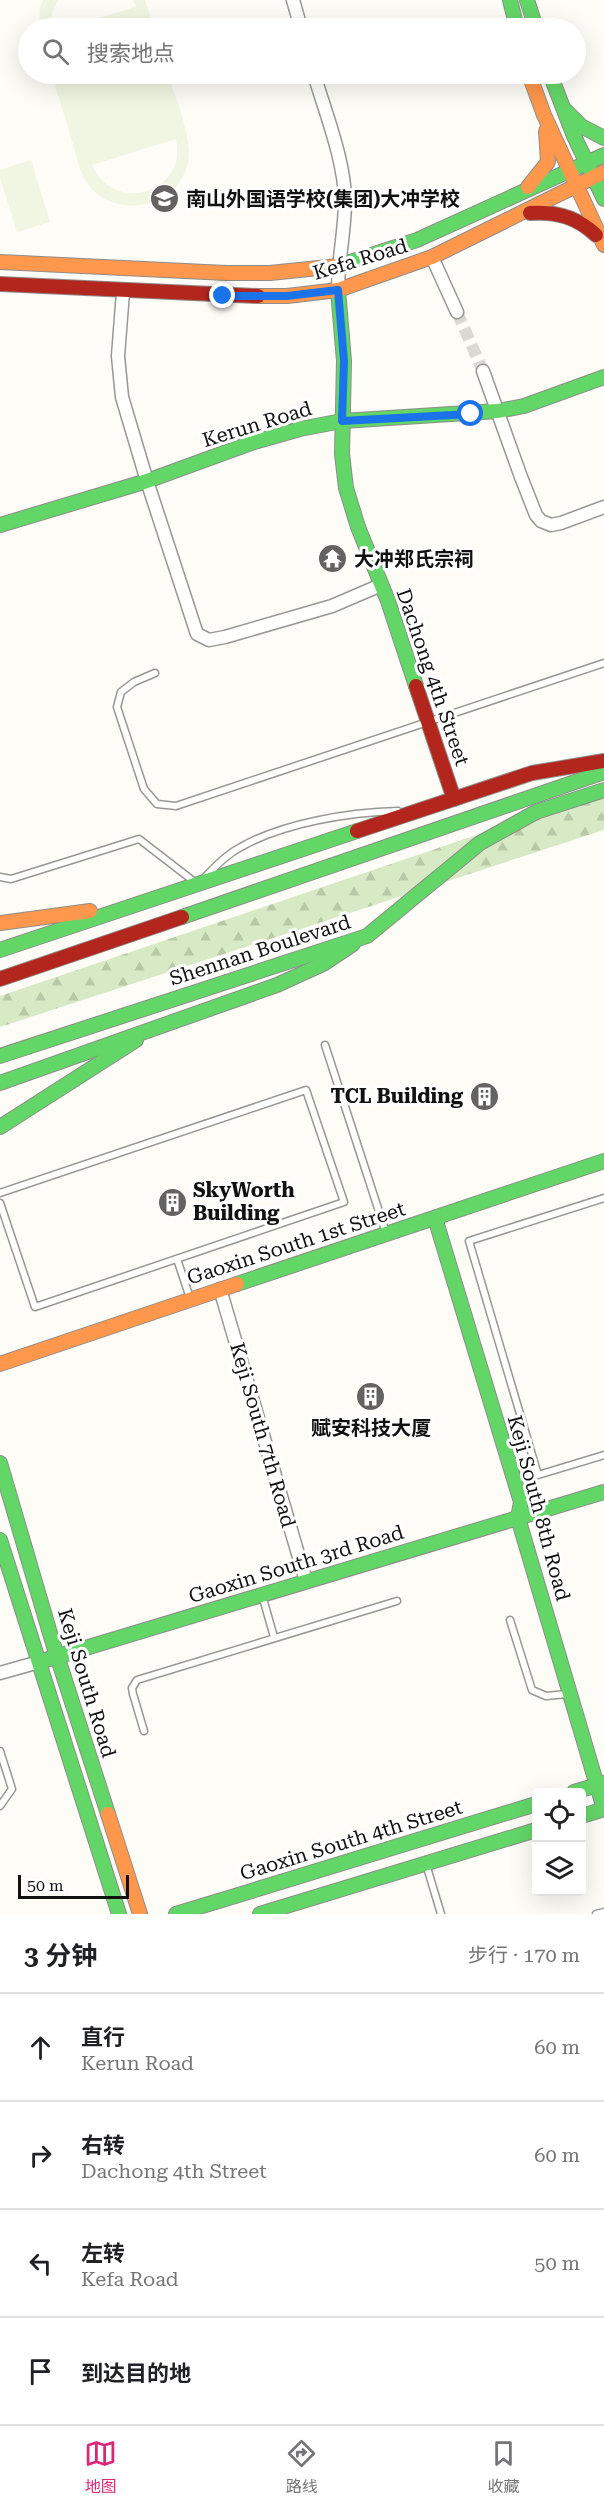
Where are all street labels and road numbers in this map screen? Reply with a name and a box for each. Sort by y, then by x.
street label: Kefa Road [310,233,410,285]
street label: Kerun Road [199,396,315,452]
street label: Dachong 4th Street [391,585,475,769]
street label: Shennan Boulevard [166,909,354,991]
street label: Gaoxin South 1st Street [184,1196,409,1290]
street label: Keji South 7th Road [225,1340,301,1530]
street label: Keji South 8th Road [503,1413,575,1604]
street label: Gaoxin South 3rd Road [186,1520,407,1608]
street label: Keji South Road [53,1606,121,1761]
street label: Gaoxin South 4th Street [237,1795,466,1885]

